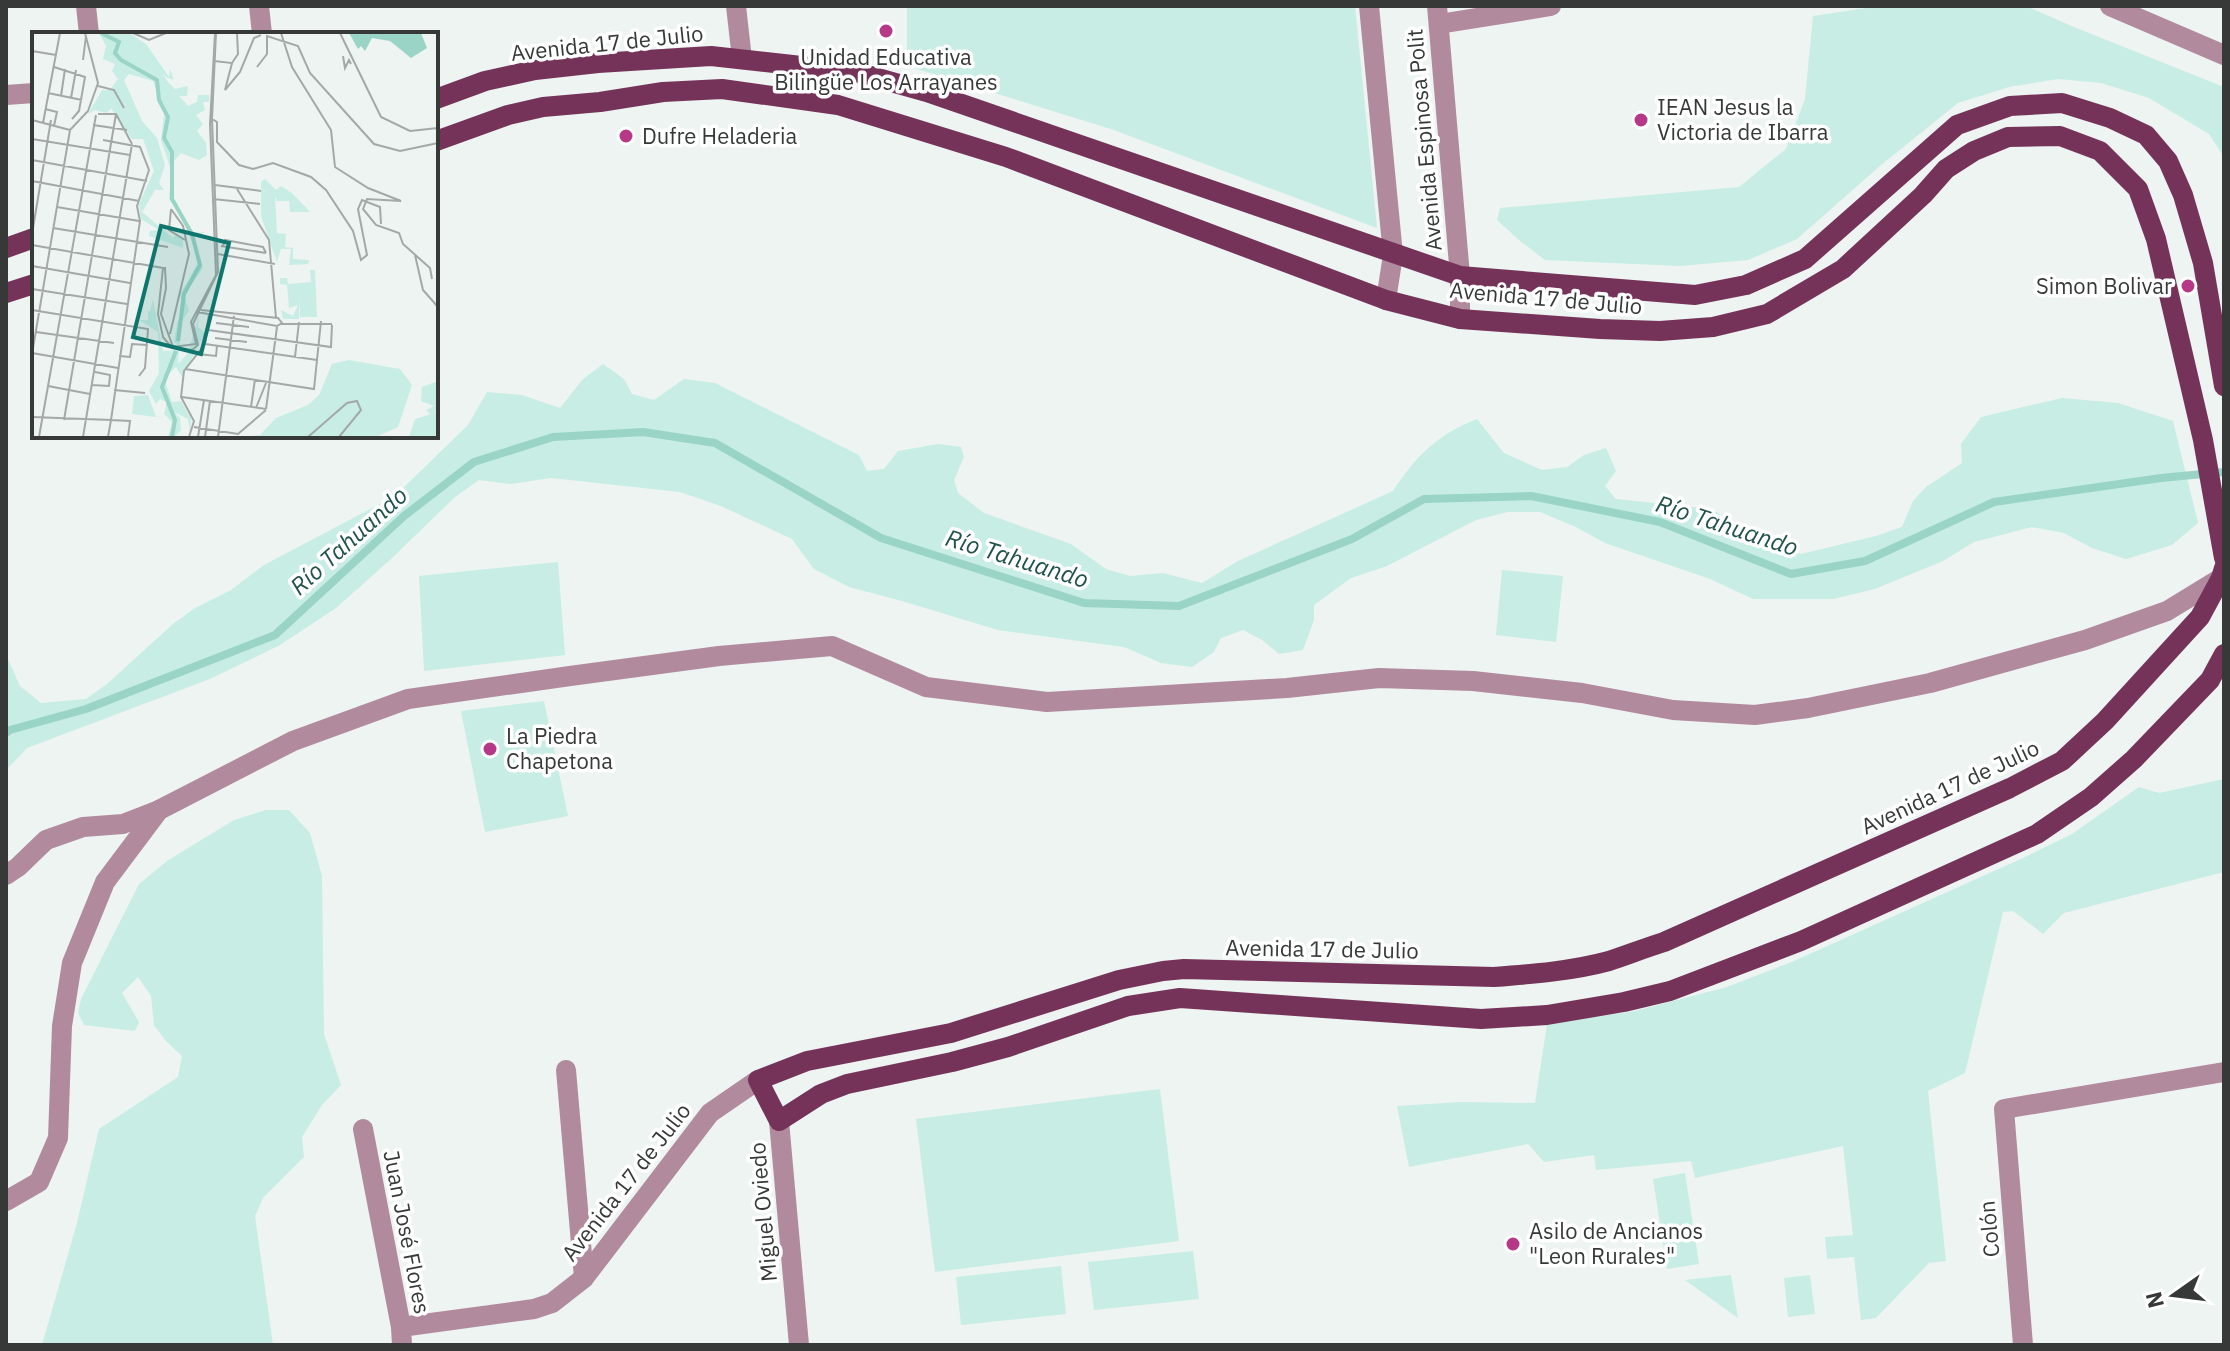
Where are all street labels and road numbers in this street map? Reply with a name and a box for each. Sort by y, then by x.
street label: Avenida 17 de Julio [509,18,705,67]
street label: Avenida Espinosa Polit [1399,28,1448,252]
street label: Avenida 17 de Julio [1449,275,1644,320]
street label: Avenida 17 de Julio [1856,733,2043,841]
street label: Avenida 17 de Julio [1225,932,1419,965]
street label: Avenida 17 de Julio [555,1097,697,1267]
street label: Miguel Oviedo [742,1141,783,1283]
street label: Juan José Flores [377,1148,438,1316]
street label: Colón [1972,1199,2005,1259]

